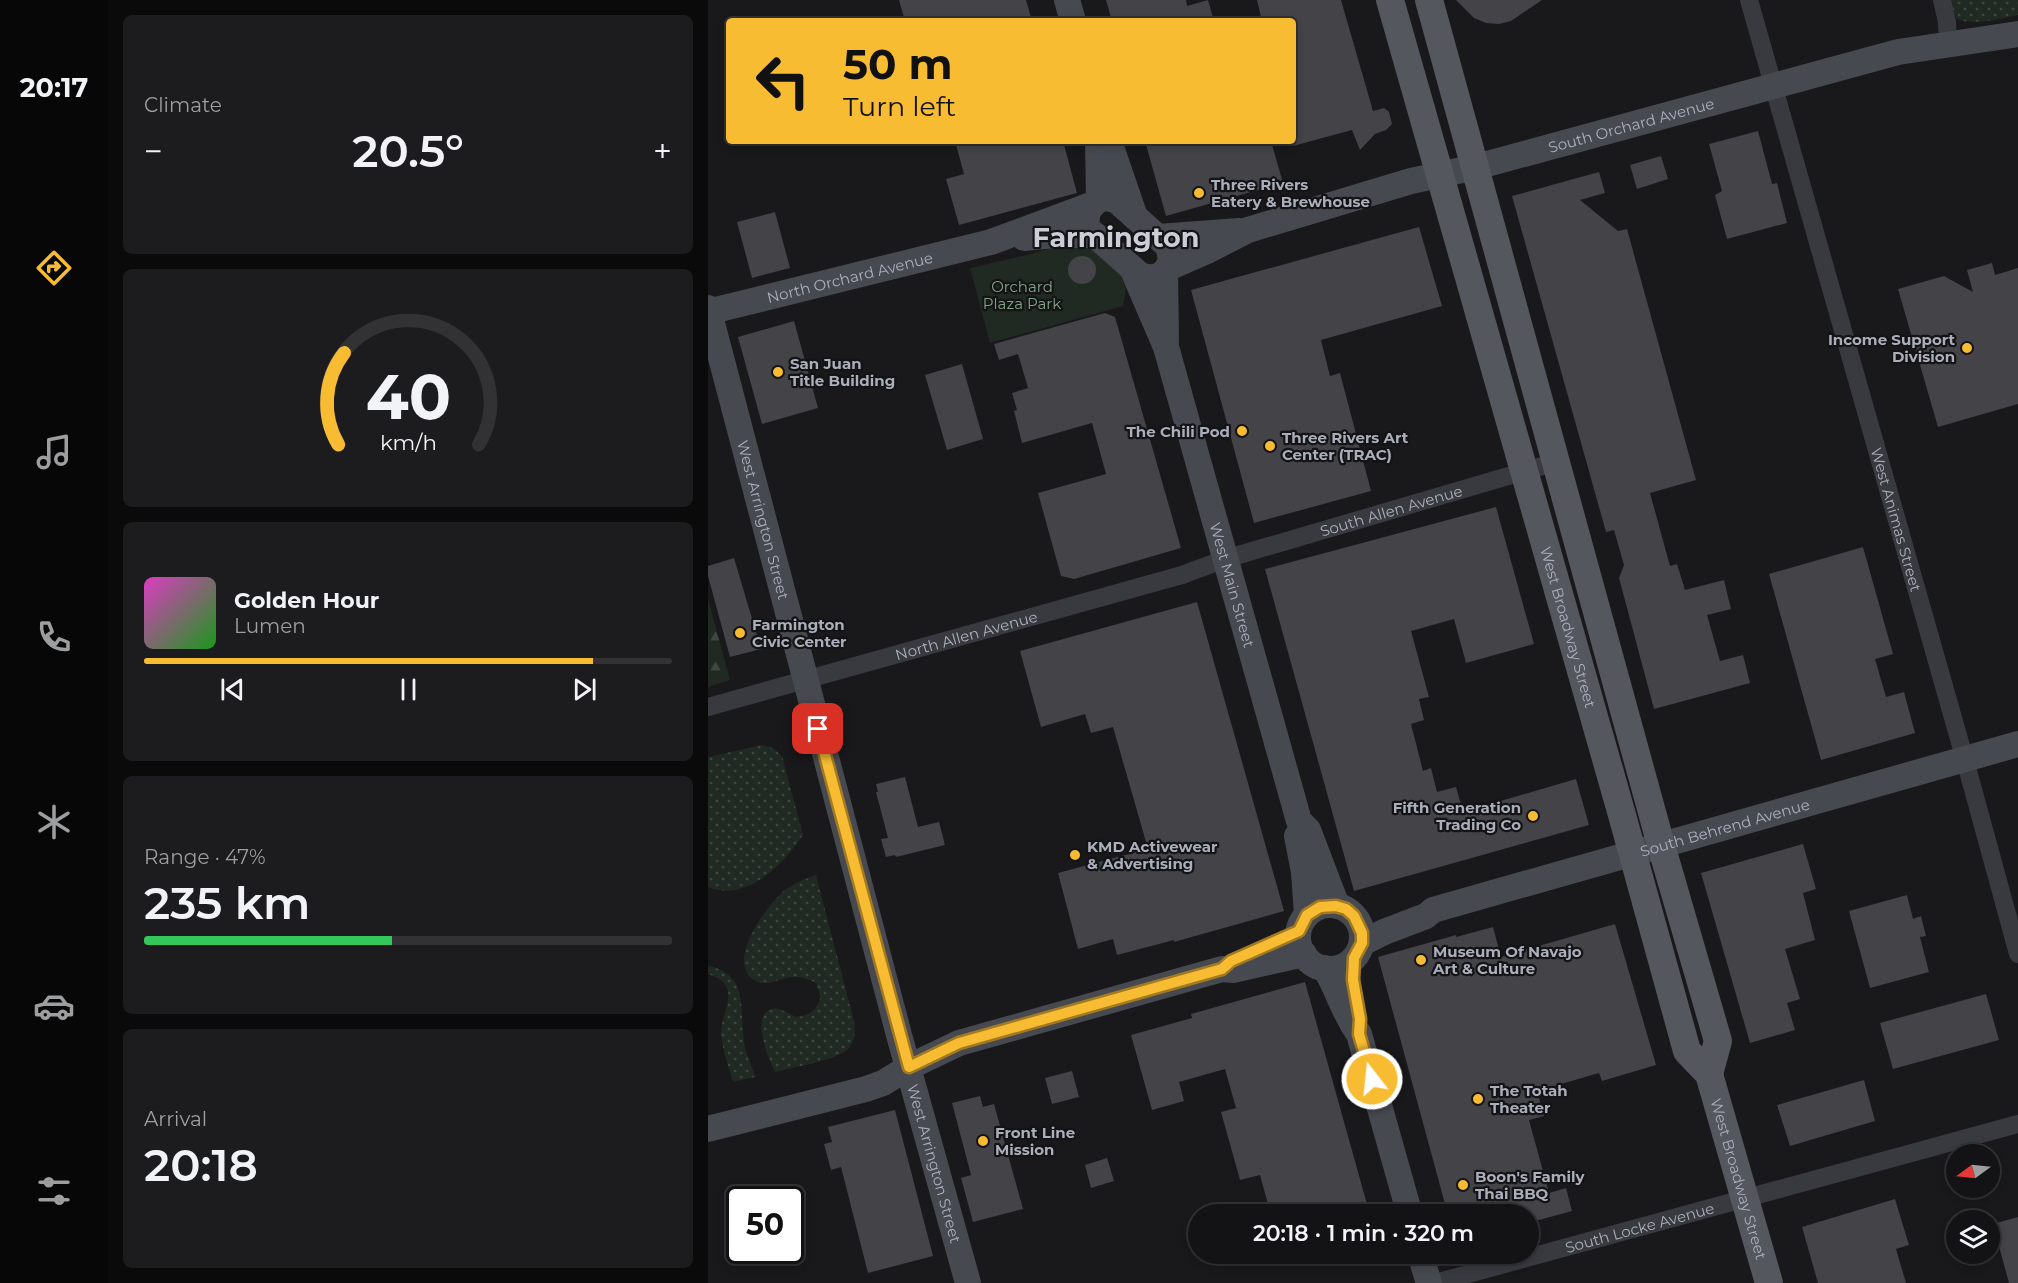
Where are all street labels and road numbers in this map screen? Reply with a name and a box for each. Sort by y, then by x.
street label: South Orchard Avenue [1546,93,1716,156]
street label: North Orchard Avenue [765,247,935,307]
street label: West Arrington Street [734,438,794,602]
street label: West Animas Street [1867,445,1926,594]
street label: South Allen Avenue [1318,480,1465,540]
street label: West Main Street [1206,520,1259,649]
street label: West Broadway Street [1537,544,1600,710]
street label: North Allen Avenue [893,606,1039,664]
street label: South Behrend Avenue [1638,794,1812,860]
street label: West Arrington Street [904,1082,966,1245]
street label: West Broadway Street [1707,1096,1771,1262]
street label: South Locke Avenue [1563,1198,1716,1257]

